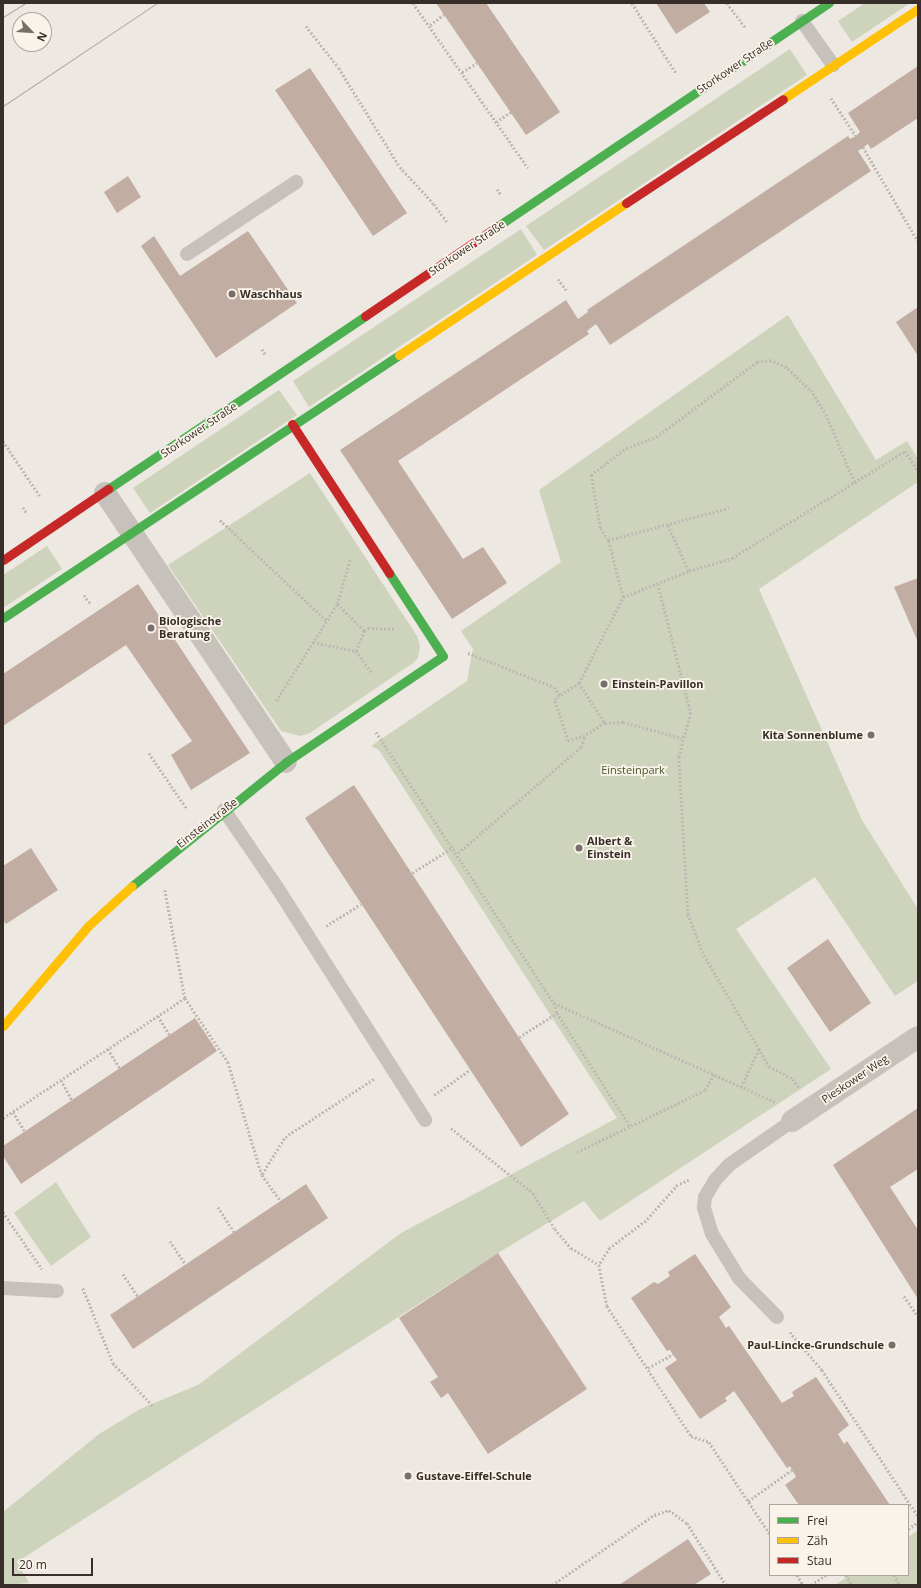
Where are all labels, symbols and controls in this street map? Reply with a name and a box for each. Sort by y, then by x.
north arrow [12,12,52,52]
text: N [34,30,51,44]
street label: Storkower Straße [694,36,776,96]
street label: Storkower Straße [426,218,508,278]
place label: Waschhaus [240,287,302,301]
marker: Waschhaus [227,289,237,299]
street label: Storkower Straße [158,400,240,460]
place label: Biologische Beratung [159,615,221,641]
marker: Biologische Beratung [146,623,156,633]
place label: Einstein-Pavillon [612,677,704,691]
marker: Einstein-Pavillon [599,679,609,689]
place label: Kita Sonnenblume [762,728,863,742]
marker: Kita Sonnenblume [866,730,876,740]
park label: Einsteinpark [601,763,665,777]
street label: Einsteinstraße [174,795,240,851]
place label: Albert & Einstein [587,835,632,861]
marker: Albert & Einstein [574,843,584,853]
street label: Pieskower Weg [819,1052,891,1106]
place label: Paul-Lincke-Grundschule [747,1338,884,1352]
marker: Paul-Lincke-Grundschule [887,1340,897,1350]
place label: Gustave-Eiffel-Schule [416,1469,532,1483]
marker: Gustave-Eiffel-Schule [403,1471,413,1481]
legend [769,1504,909,1576]
text: Frei [807,1512,828,1529]
text: Zäh [807,1532,828,1549]
scale bar [14,1550,95,1576]
text: Stau [807,1552,832,1569]
text: 20 m [19,1556,47,1573]

